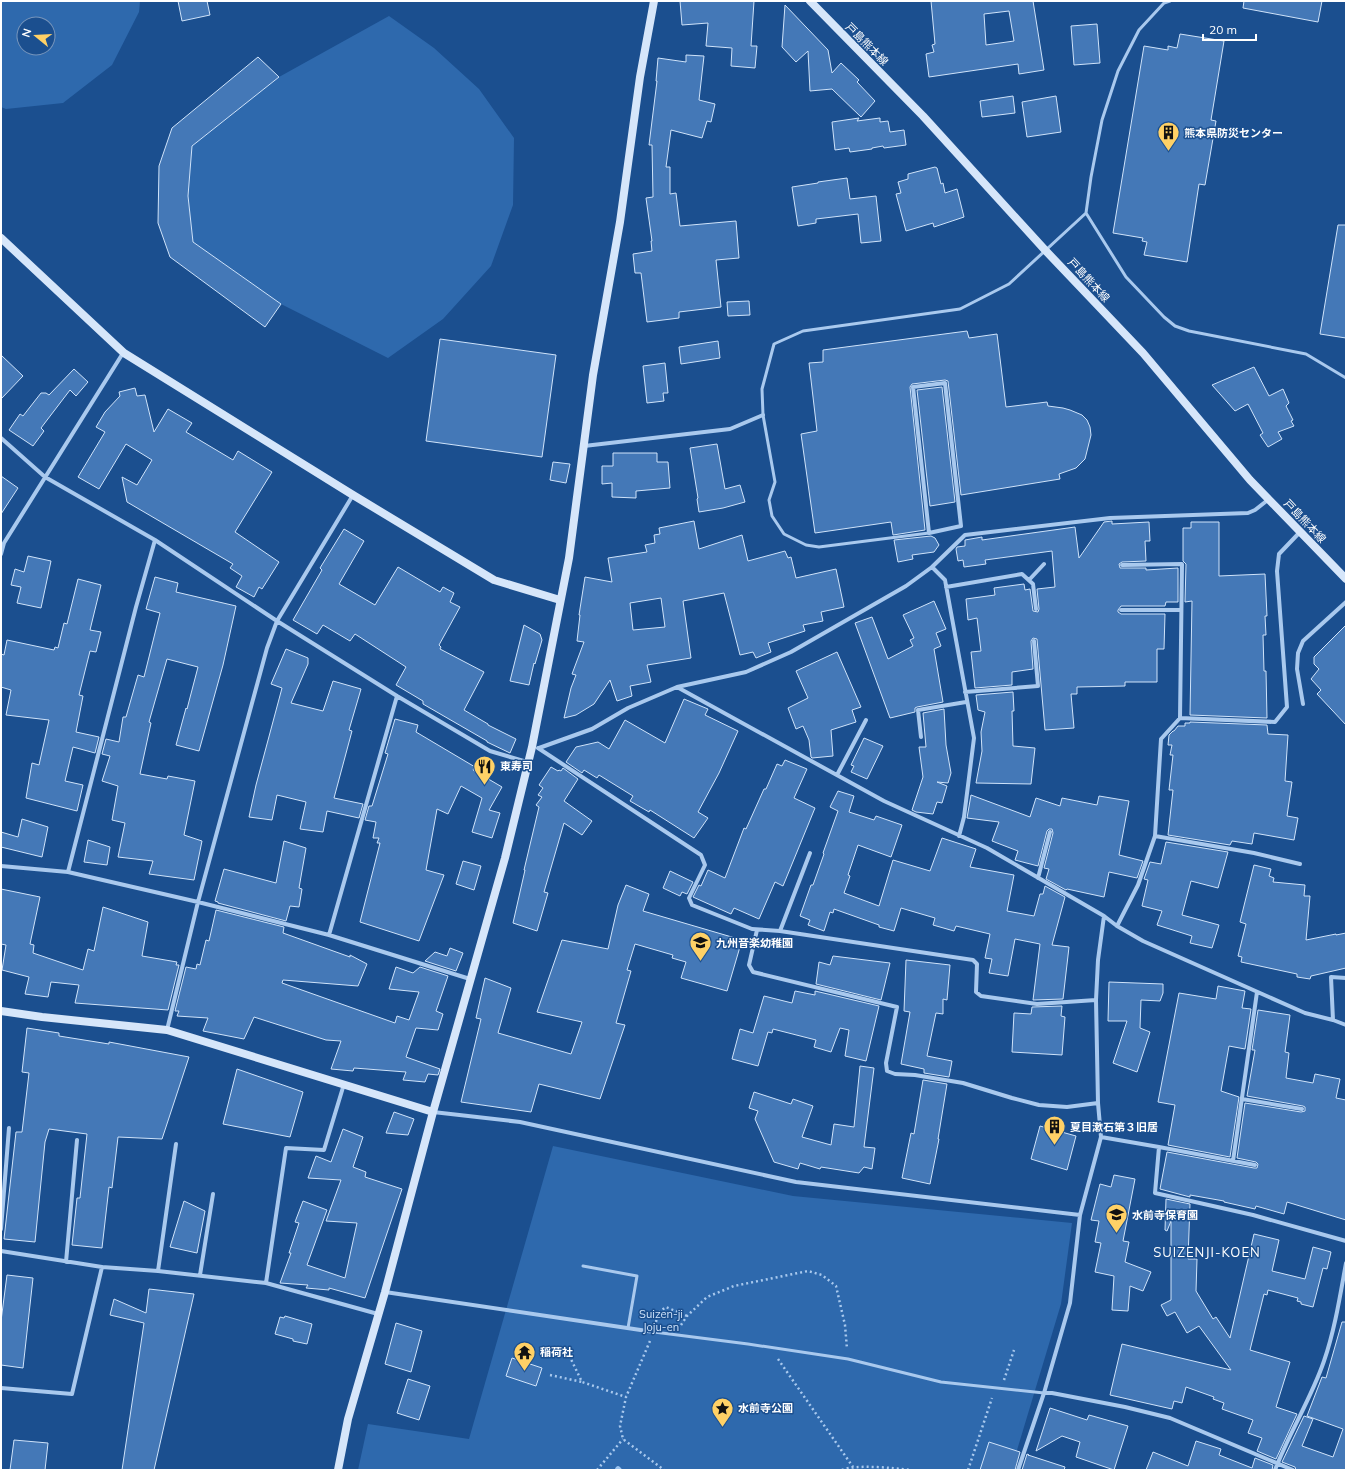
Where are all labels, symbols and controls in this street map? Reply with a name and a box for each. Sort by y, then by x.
north arrow [16,16,56,56]
scale bar [1203,16,1256,42]
street label: 戸島熊本線 [843,20,891,68]
text: 20 m [1209,22,1237,37]
text: N [19,27,34,39]
building icon: 熊本県防災センター [1155,120,1181,153]
place label: 熊本県防災センター [1184,126,1283,140]
street label: 戸島熊本線 [1065,255,1113,305]
street label: 戸島熊本線 [1281,496,1329,546]
restaurant icon: 東寿司 [471,753,497,786]
place label: 東寿司 [500,759,533,773]
school or university icon: 九州音楽幼稚園 [688,930,714,963]
place label: 九州音楽幼稚園 [716,936,793,950]
building icon: 夏目漱石第３旧居 [1041,1114,1067,1147]
place label: 夏目漱石第３旧居 [1070,1120,1158,1134]
school or university icon: 水前寺保育園 [1104,1202,1130,1235]
place label: 水前寺保育園 [1132,1208,1198,1222]
district label: SUIZENJI-KOEN [1153,1244,1261,1260]
park label: Suizen-ji Joju-en [639,1307,683,1334]
temple icon: 稲荷社 [511,1339,537,1372]
place label: 稲荷社 [540,1345,573,1359]
place icon: 水前寺公園 [710,1395,736,1428]
place label: 水前寺公園 [738,1401,793,1415]

